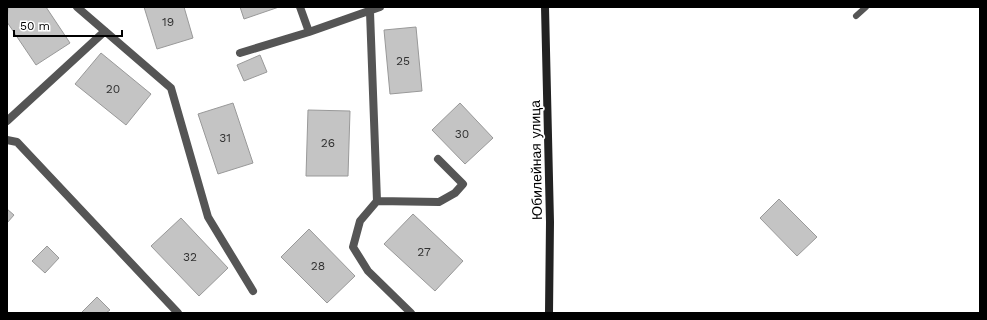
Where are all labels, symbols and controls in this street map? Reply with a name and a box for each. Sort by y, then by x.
scale bar [14,12,122,38]
house number: 19 [162,15,174,29]
text: 50 m [20,19,50,33]
house number: 25 [396,54,410,68]
house number: 20 [106,82,120,96]
street label: Юбилейная улица [527,100,545,220]
house number: 30 [455,127,469,141]
house number: 31 [219,131,231,145]
house number: 26 [321,136,335,150]
house number: 27 [417,245,431,259]
house number: 32 [183,250,197,264]
house number: 28 [311,259,325,273]

